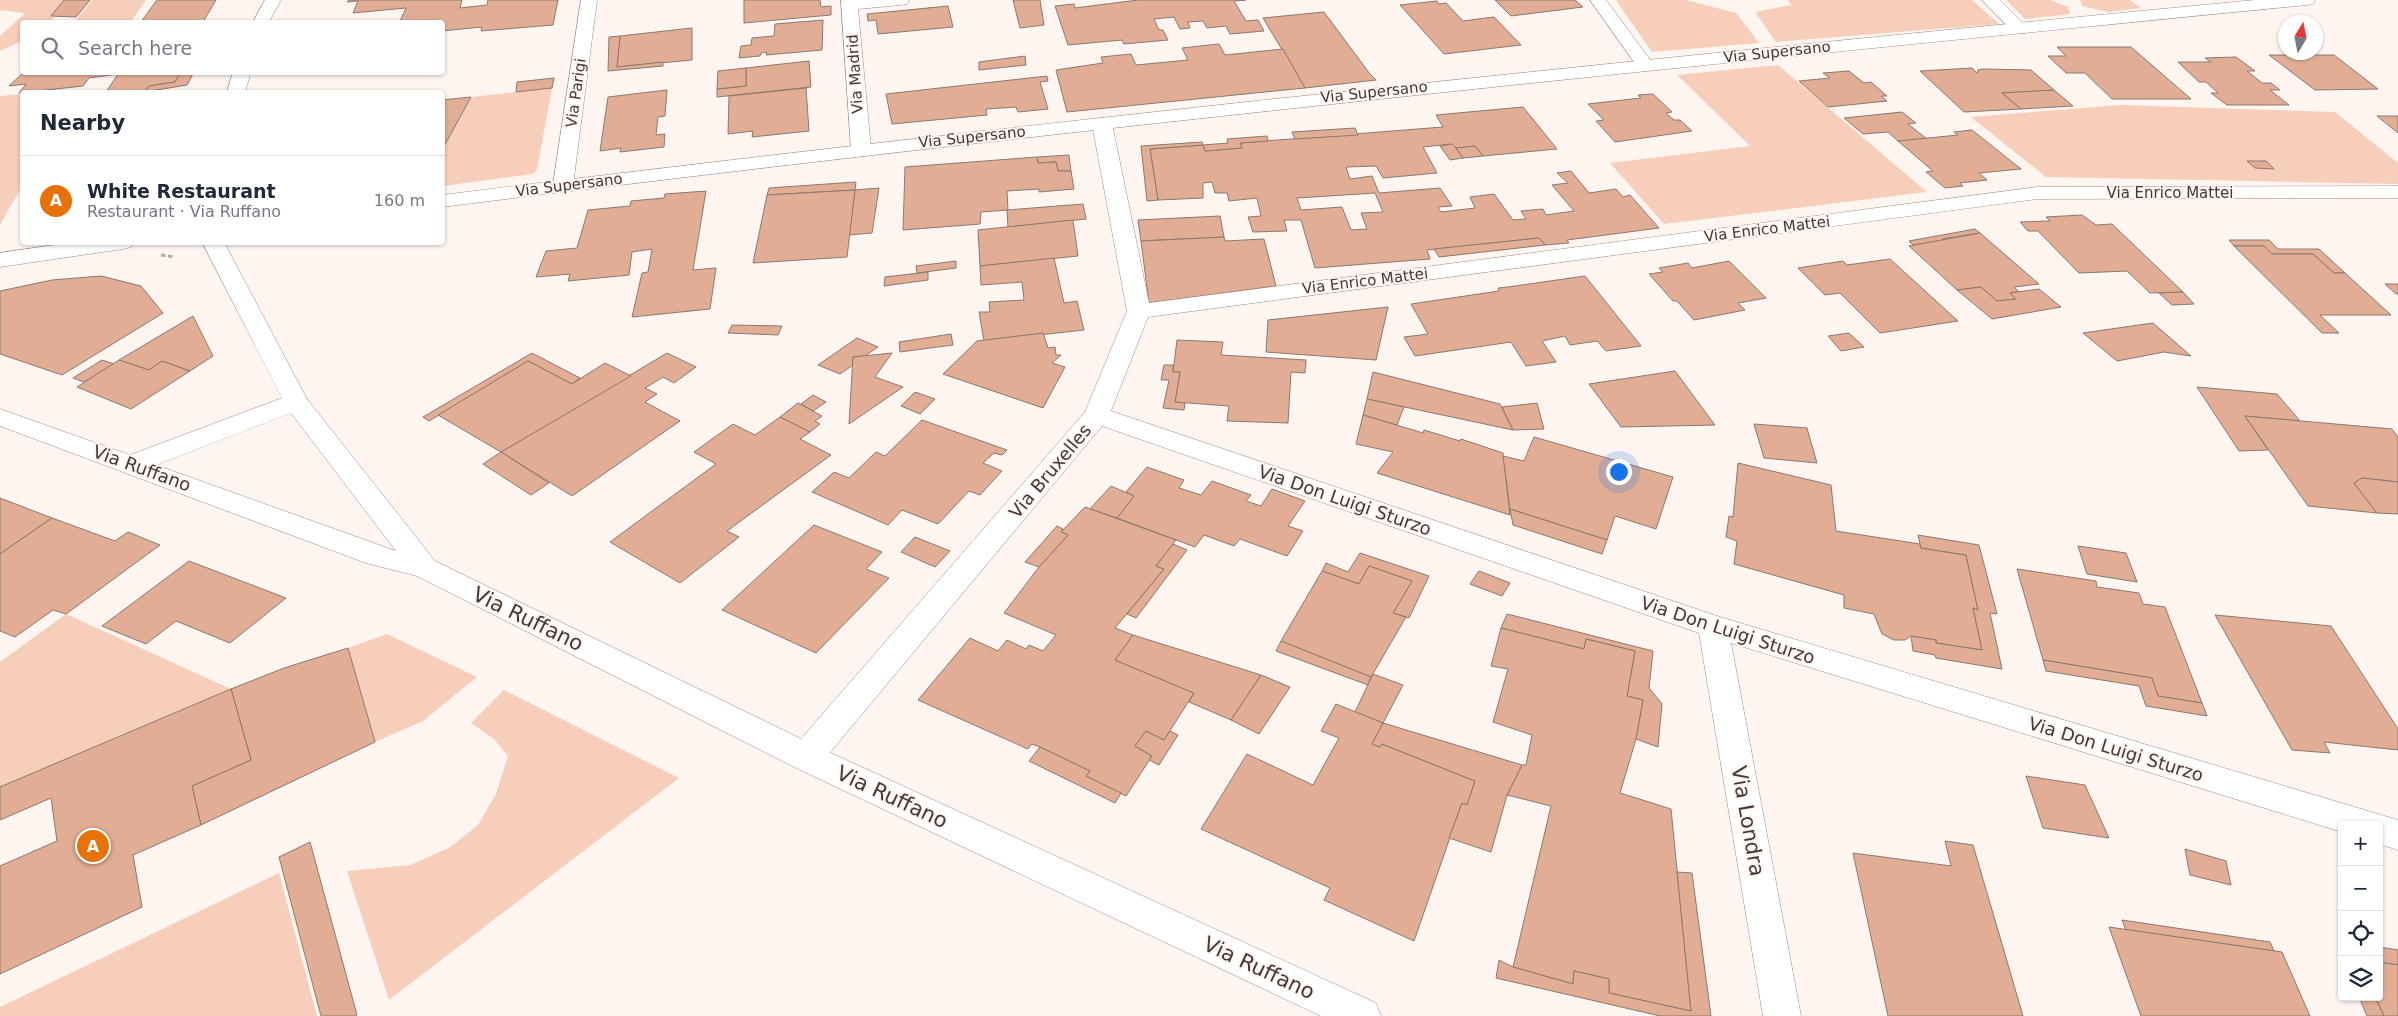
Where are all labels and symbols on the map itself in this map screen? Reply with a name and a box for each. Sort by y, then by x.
north arrow [2278,15,2323,60]
street label: Via Madrid [843,34,867,114]
street label: Via Supersano [1723,37,1831,67]
street label: Via Parigi [562,57,590,129]
street label: Via Supersano [1320,77,1428,107]
street label: Via Supersano [918,122,1026,152]
street label: Via Supersano [514,170,624,200]
street label: Via Enrico Mattei [2107,184,2233,202]
street label: Via Enrico Mattei [1703,212,1831,246]
street label: Via Enrico Mattei [1301,264,1429,298]
street label: Via Bruxelles [1005,420,1095,522]
street label: Via Ruffano [90,441,194,495]
your location [1606,459,1632,485]
street label: Via Don Luigi Sturzo [1256,460,1434,540]
street label: Via Ruffano [469,582,587,656]
street label: Via Don Luigi Sturzo [1638,592,1818,668]
street label: Via Don Luigi Sturzo [2026,712,2206,786]
street label: Via Ruffano [833,761,951,833]
street label: Via Londra [1726,764,1770,878]
pin: A [77,827,109,865]
street label: Via Ruffano [1200,932,1318,1004]

